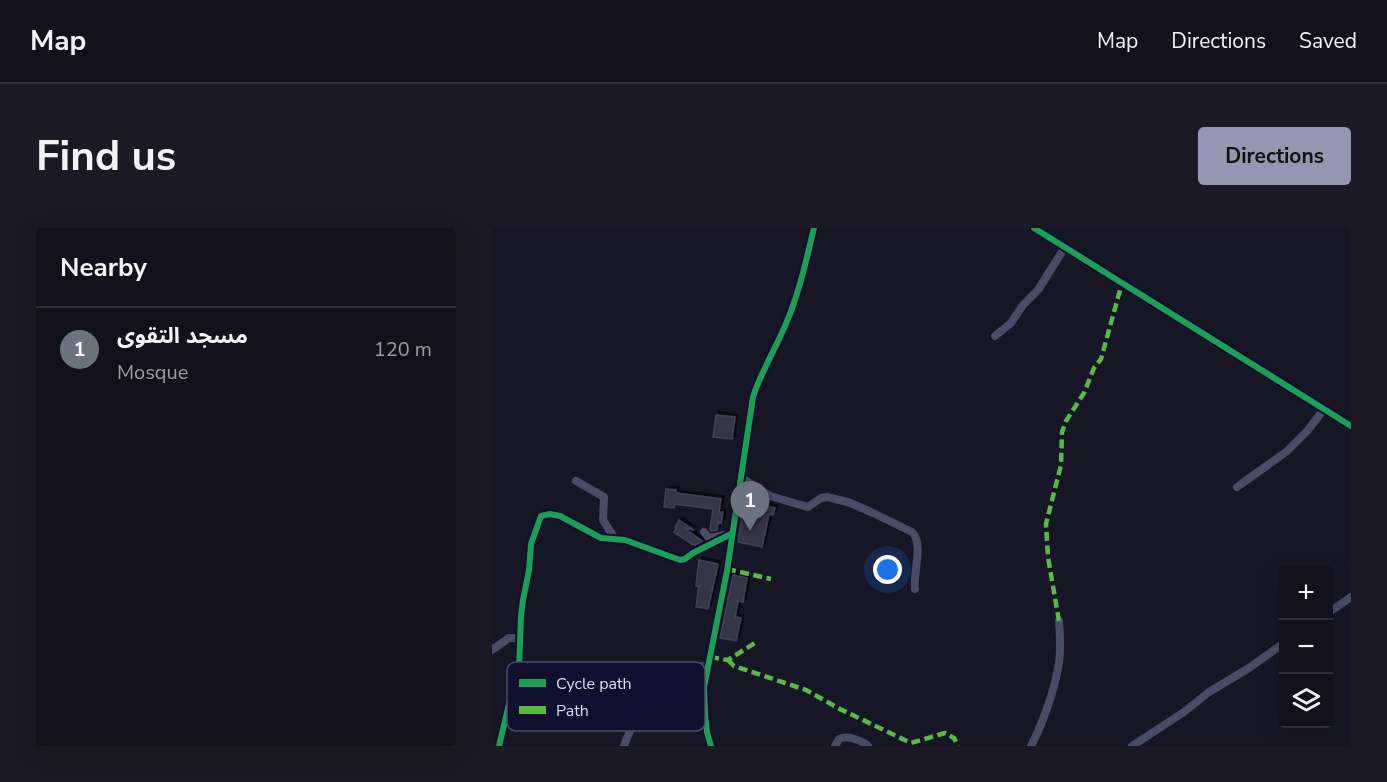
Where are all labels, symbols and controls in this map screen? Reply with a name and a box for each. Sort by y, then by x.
text: Map [30,22,86,60]
text: Map [1097,27,1138,55]
text: Directions [1171,27,1266,55]
text: Saved [1299,27,1357,55]
button: Directions [1198,127,1351,185]
text: Find us [36,128,176,185]
text: Nearby [60,250,147,285]
text: مسجد التقوى [117,321,248,351]
text: 1 [74,336,86,363]
text: 120 m [374,336,432,363]
text: Mosque [117,359,188,386]
pin: 1 [730,482,770,531]
your location [873,555,902,584]
map controls [1279,566,1333,728]
button: + [1279,566,1333,620]
button: − [1279,620,1333,674]
legend [507,662,705,731]
text: Cycle path [556,673,632,695]
button: layers [1279,674,1333,728]
text: Path [556,700,589,722]

